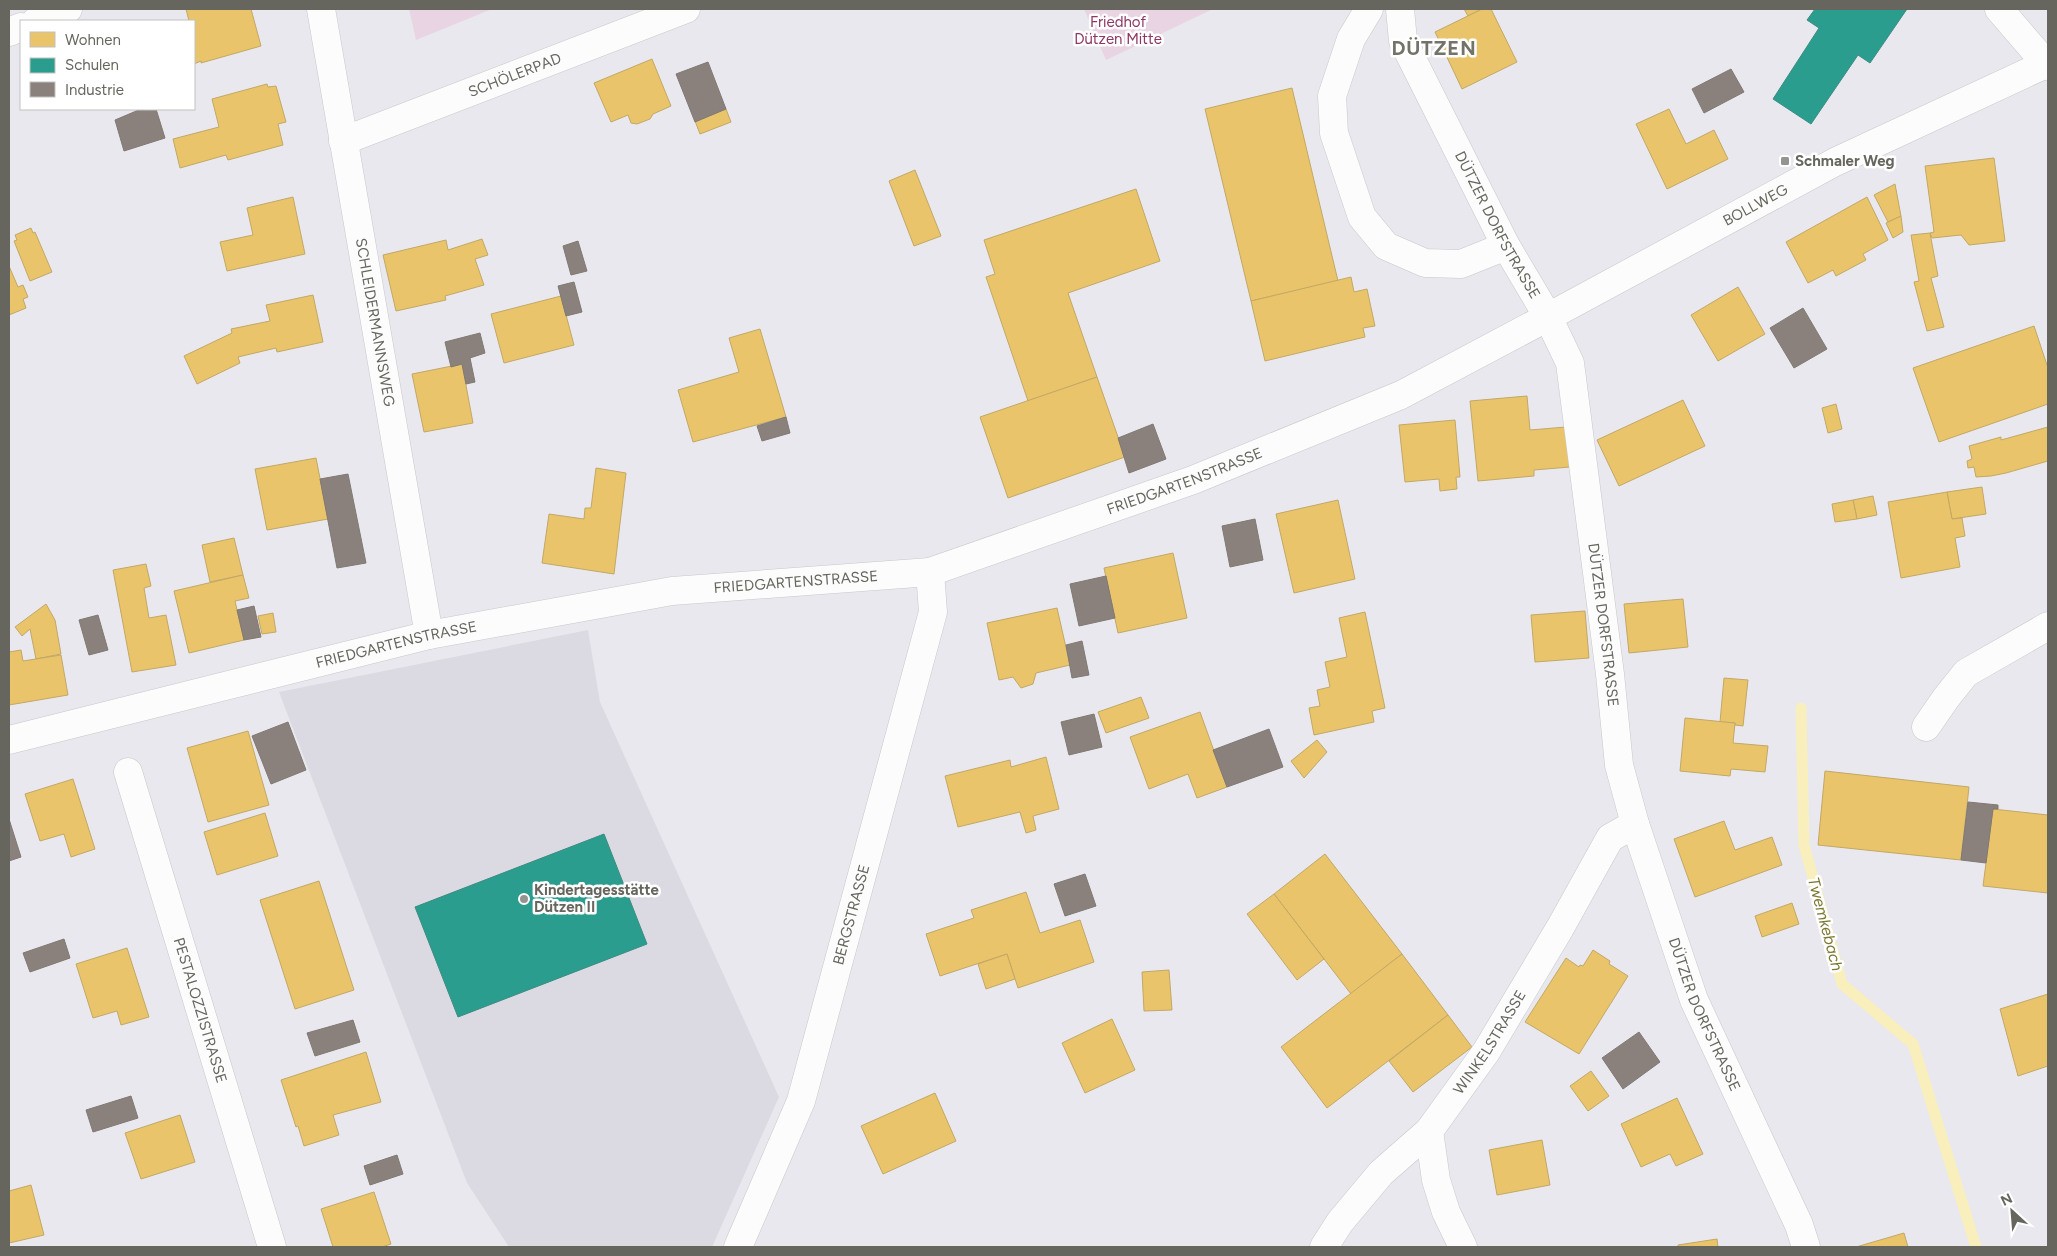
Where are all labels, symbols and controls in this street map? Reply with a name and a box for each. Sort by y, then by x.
park label: Friedhof Dützen Mitte [1074,13,1162,48]
legend [20,20,195,110]
text: Wohnen [65,31,121,49]
district label: DÜTZEN [1391,36,1477,60]
street label: SCHÖLERPAD [466,49,564,101]
text: Schulen [65,56,119,74]
text: Industrie [65,81,124,99]
street label: DÜTZER DORFSTRASSE [1451,148,1544,302]
place label: Schmaler Weg [1795,152,1895,170]
marker: Schmaler Weg [1779,155,1791,167]
street label: BOLLWEG [1720,180,1791,230]
street label: SCHLEIDERMANNSWEG [352,237,398,408]
street label: FRIEDGARTENSTRASSE [1104,444,1265,518]
street label: DÜTZER DORFSTRASSE [1584,542,1622,707]
street label: FRIEDGARTENSTRASSE [713,567,879,597]
street label: FRIEDGARTENSTRASSE [314,618,478,672]
street label: BERGSTRASSE [829,862,873,967]
water label: Twemkebach [1804,875,1847,973]
place label: Kindertagesstätte Dützen II [534,881,659,916]
marker: Kindertagesstätte Dützen II [518,893,530,905]
street label: PESTALOZZISTRASSE [170,935,231,1085]
street label: DÜTZER DORFSTRASSE [1665,935,1744,1094]
street label: WINKELSTRASSE [1449,987,1530,1098]
north arrow [1987,1186,2037,1236]
text: N [1998,1190,2015,1210]

